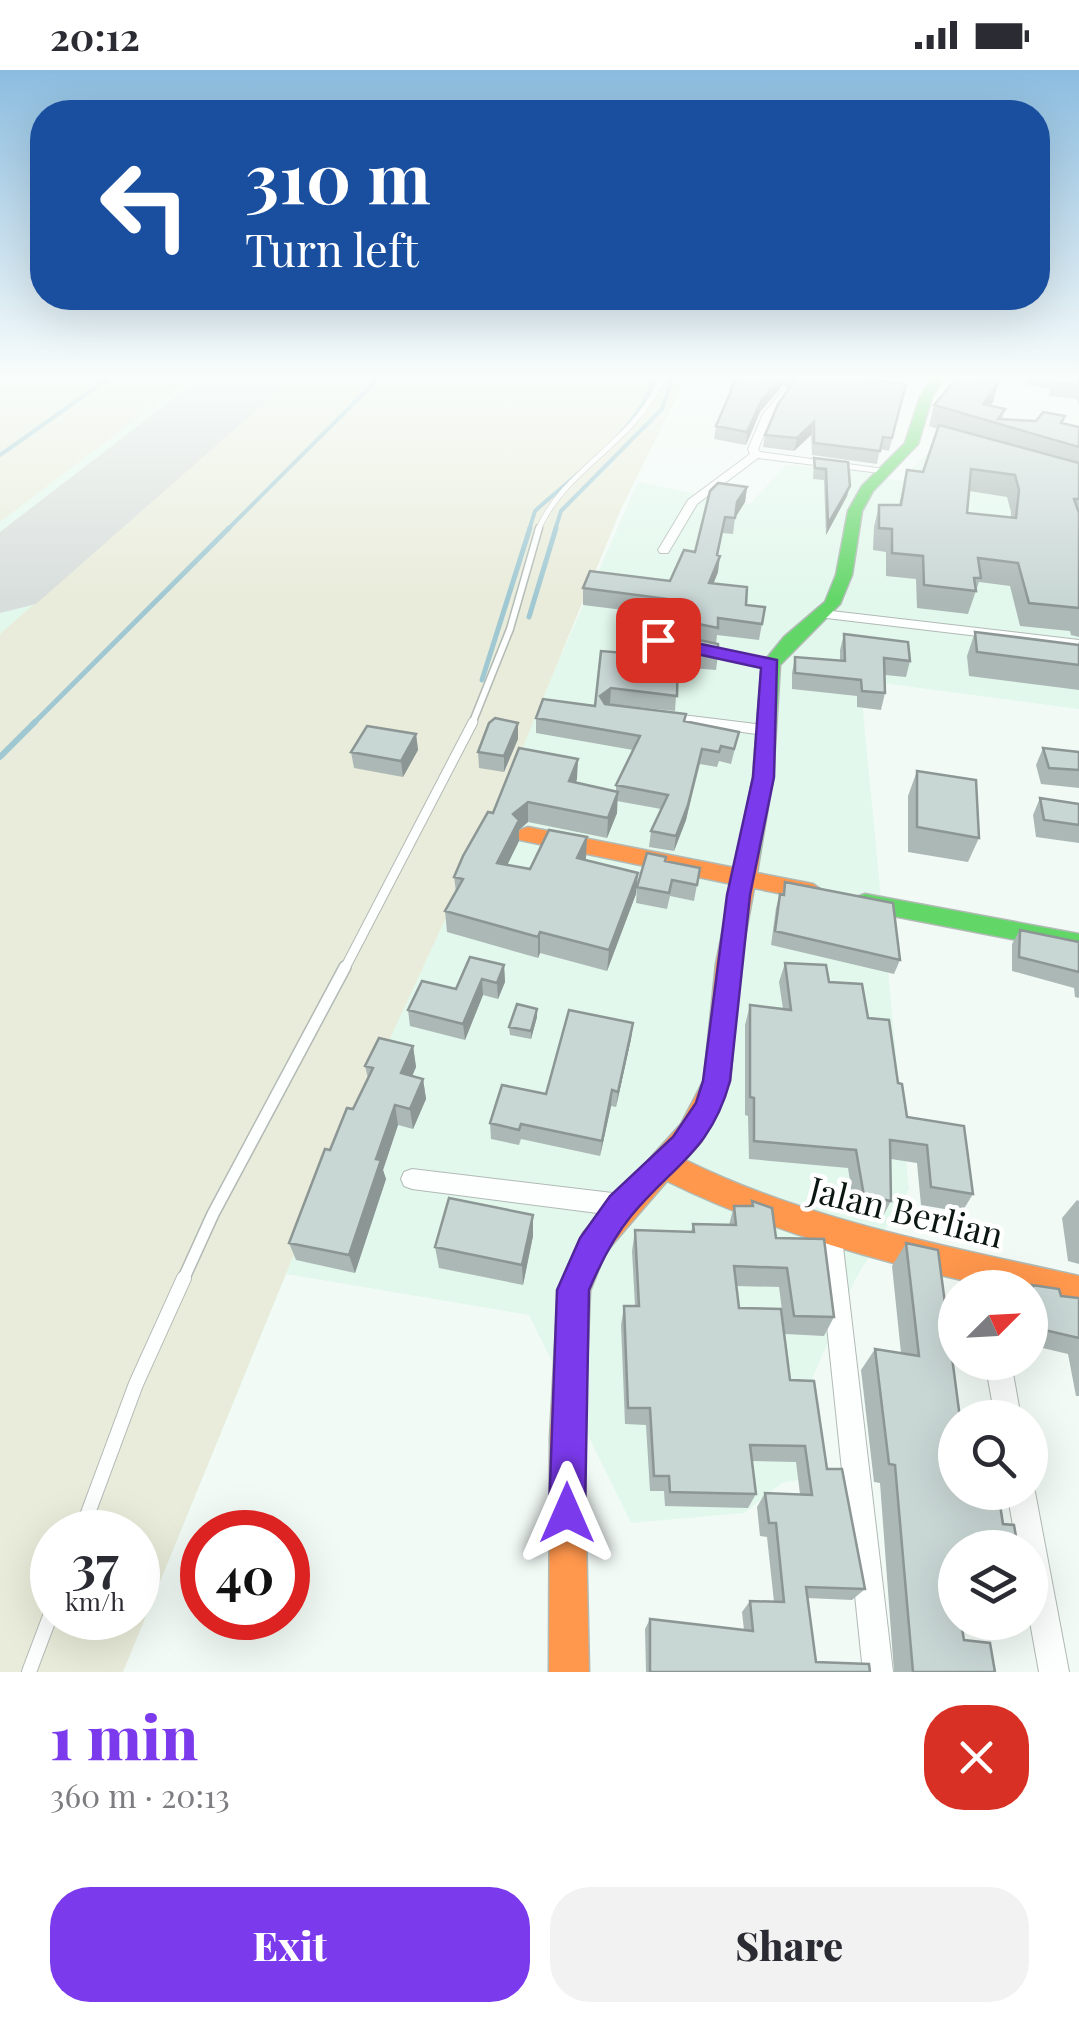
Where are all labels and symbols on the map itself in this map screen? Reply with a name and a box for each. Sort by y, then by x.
pin [616,598,701,683]
street label: Jalan Berlian [804,1164,1008,1257]
north arrow [938,1270,1048,1380]
position arrow [515,1461,619,1565]
speed limit sign: 40 [180,1510,310,1640]

